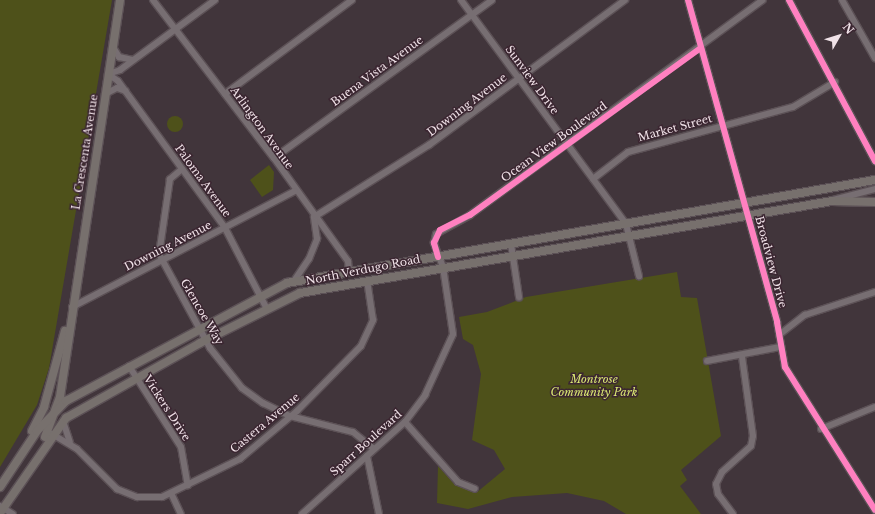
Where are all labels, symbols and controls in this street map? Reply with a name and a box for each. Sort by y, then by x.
north arrow [819,16,859,56]
text: N [840,20,857,37]
street label: Buena Vista Avenue [328,33,426,109]
street label: Sunview Drive [502,43,562,117]
street label: Downing Avenue [424,71,510,139]
street label: Arlington Avenue [228,84,296,172]
street label: La Crescenta Avenue [69,93,101,211]
street label: Ocean View Boulevard [498,99,610,185]
street label: Market Street [636,112,714,144]
street label: Paloma Avenue [172,142,234,220]
street label: Broadview Drive [752,215,790,309]
street label: Downing Avenue [122,218,214,274]
street label: North Verdugo Road [304,252,422,288]
street label: Glencoe Way [178,276,226,348]
street label: Vickers Drive [141,373,193,443]
park label: Montrose Community Park [551,373,637,399]
street label: Castera Avenue [228,390,302,456]
street label: Sparr Boulevard [327,407,405,479]

